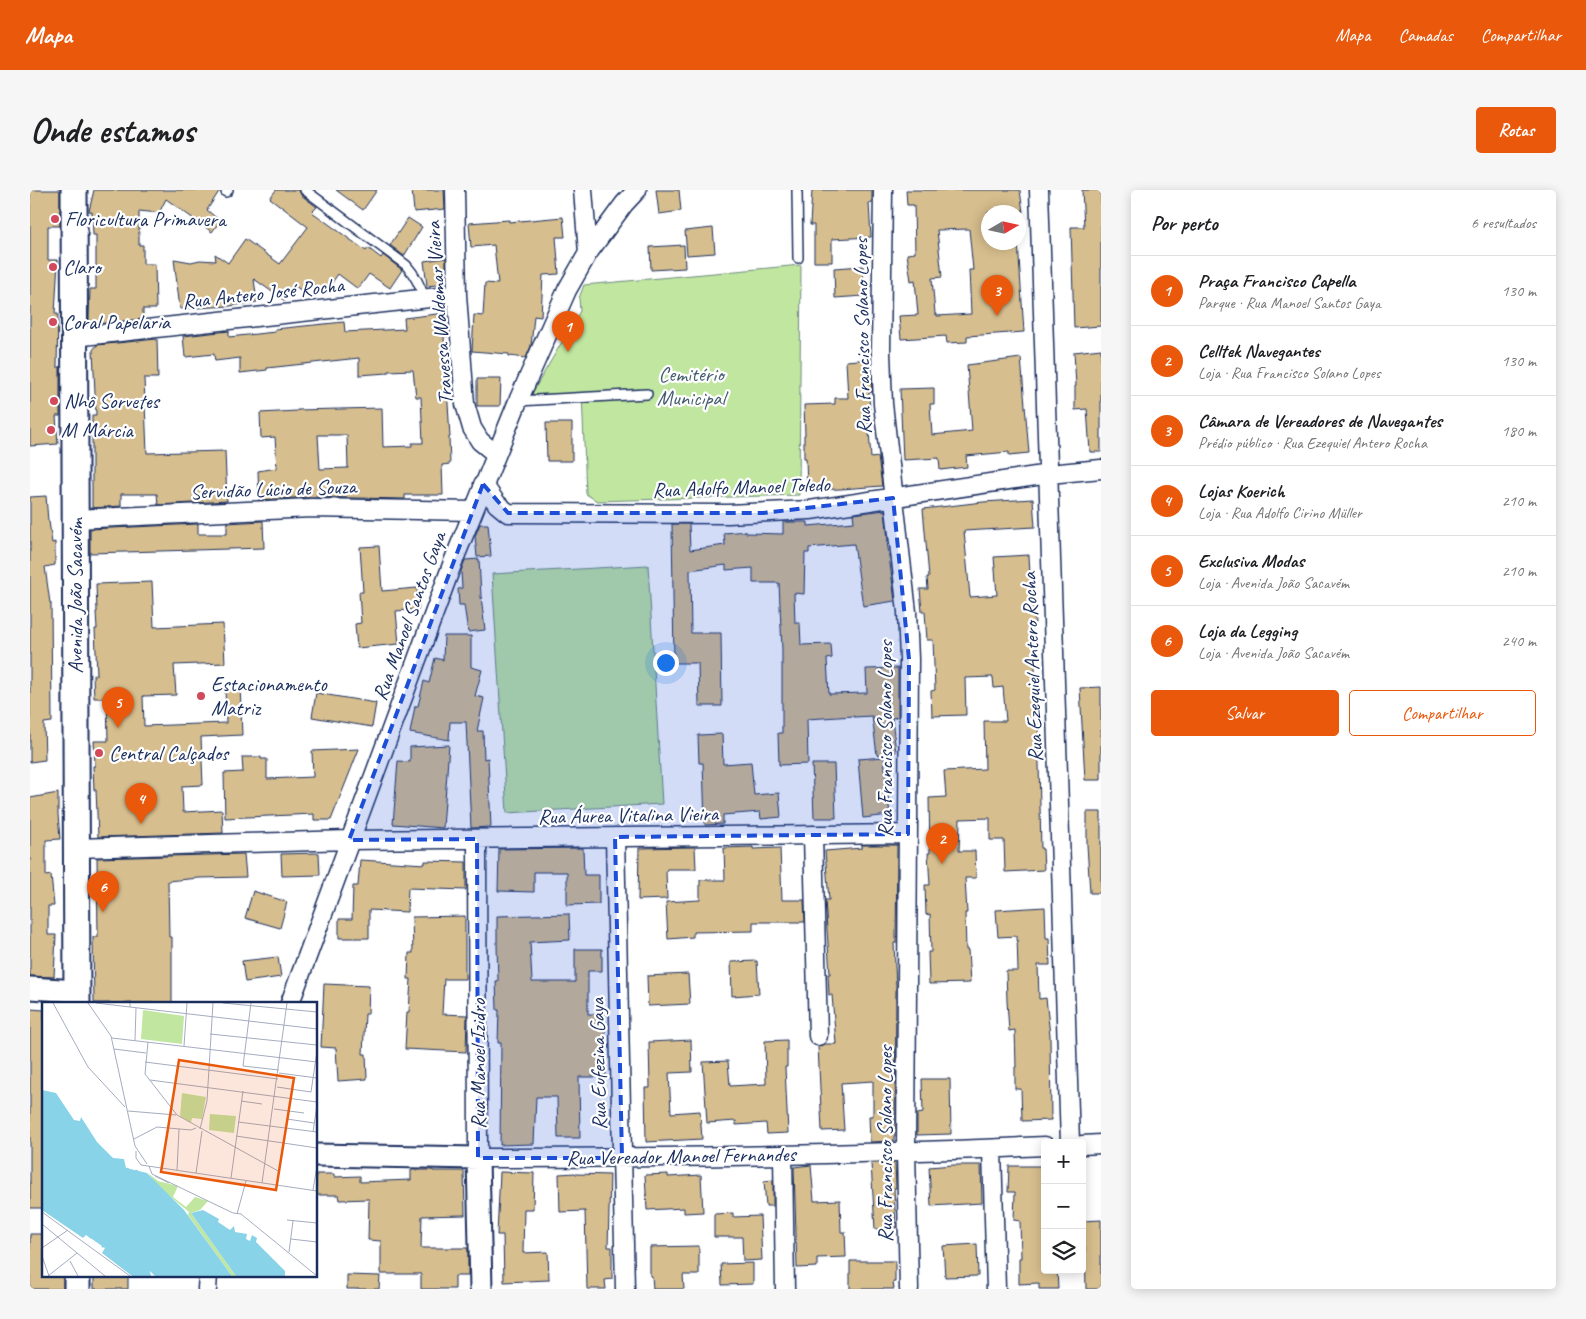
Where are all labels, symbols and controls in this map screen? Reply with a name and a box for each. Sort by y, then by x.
text: Mapa [25,20,72,50]
text: Mapa [1336,24,1370,46]
text: Camadas [1398,24,1453,46]
text: Compartilhar [1481,24,1561,46]
button: Rotas [1476,107,1556,153]
text: Onde estamos [30,108,195,153]
north arrow [981,205,1026,250]
place label: Floricultura Primavera [65,206,228,232]
text: Por perto [1151,210,1218,236]
marker: Floricultura Primavera [49,213,61,225]
text: 6 resultados [1471,213,1536,233]
street label: Travessa Waldemar Vieira [419,219,458,406]
street label: Rua Francisco Solano Lopes [847,236,877,434]
place label: Claro [63,254,103,280]
marker: Claro [47,261,59,273]
text: Praça Francisco Capella [1198,269,1356,293]
street label: Rua Antero José Rocha [181,271,347,314]
pin: 3 [981,275,1013,316]
text: 1 [1163,281,1171,301]
text: 130 m [1502,281,1536,301]
text: Parque · Rua Manoel Santos Gaya [1198,293,1380,313]
place label: Coral Papelaria [63,309,172,335]
pin: 1 [552,311,584,352]
marker: Coral Papelaria [47,316,59,328]
text: Celltek Navegantes [1198,339,1320,363]
text: 2 [1163,351,1171,371]
text: 130 m [1502,351,1536,371]
park label: Cemitério Municipal [657,361,728,411]
text: Loja · Rua Francisco Solano Lopes [1198,363,1381,383]
place label: Nhô Sorvetes [64,388,161,414]
marker: Nhô Sorvetes [48,395,60,407]
text: Câmara de Vereadores de Navegantes [1198,409,1442,433]
place label: M Márcia [61,417,134,443]
text: 3 [1163,421,1171,441]
text: 180 m [1502,421,1536,441]
marker: M Márcia [45,424,57,436]
text: Prédio público · Rua Ezequiel Antero Rocha [1198,433,1427,453]
street label: Rua Adolfo Manoel Toledo [652,471,832,503]
street label: Servidão Lúcio de Souza [190,473,359,505]
text: Lojas Koerich [1198,479,1284,503]
text: 4 [1163,491,1171,511]
text: 210 m [1502,491,1536,511]
text: Loja · Rua Adolfo Cirino Müller [1198,503,1362,523]
street label: Avenida João Sacavém [62,516,88,674]
street label: Rua Manoel Santos Gaya [366,526,452,704]
text: Exclusiva Modas [1198,549,1304,573]
text: 5 [1164,561,1170,581]
text: 210 m [1502,561,1536,581]
street label: Rua Ezequiel Antero Rocha [1016,570,1048,763]
text: Loja · Avenida João Sacavém [1198,573,1349,593]
text: Loja da Legging [1198,619,1297,643]
text: 6 [1163,631,1171,651]
text: 240 m [1502,631,1536,651]
street label: Rua Francisco Solano Lopes [872,639,898,837]
text: Loja · Avenida João Sacavém [1198,643,1349,663]
your location [653,650,679,676]
place label: Estacionamento Matriz [211,671,328,721]
pin: 5 [102,687,134,728]
marker: Estacionamento Matriz [195,690,207,702]
button: Salvar [1151,690,1339,736]
button: Compartilhar [1349,690,1536,736]
place label: Central Calçados [109,740,230,766]
marker: Central Calçados [93,747,105,759]
pin: 4 [125,783,157,824]
street label: Rua Áurea Vitalina Vieira [538,800,720,830]
pin: 2 [926,823,958,864]
pin: 6 [87,871,119,912]
street label: Rua Eufezina Gaya [584,996,612,1130]
street label: Rua Manoel Izidro [465,997,491,1129]
inset map [42,1002,318,1276]
street label: Rua Francisco Solano Lopes [872,1044,898,1242]
map controls [1041,1139,1086,1274]
button: + [1041,1139,1086,1184]
street label: Rua Vereador Manoel Fernandes [566,1141,798,1171]
button: − [1041,1184,1086,1229]
button: layers [1041,1229,1086,1274]

